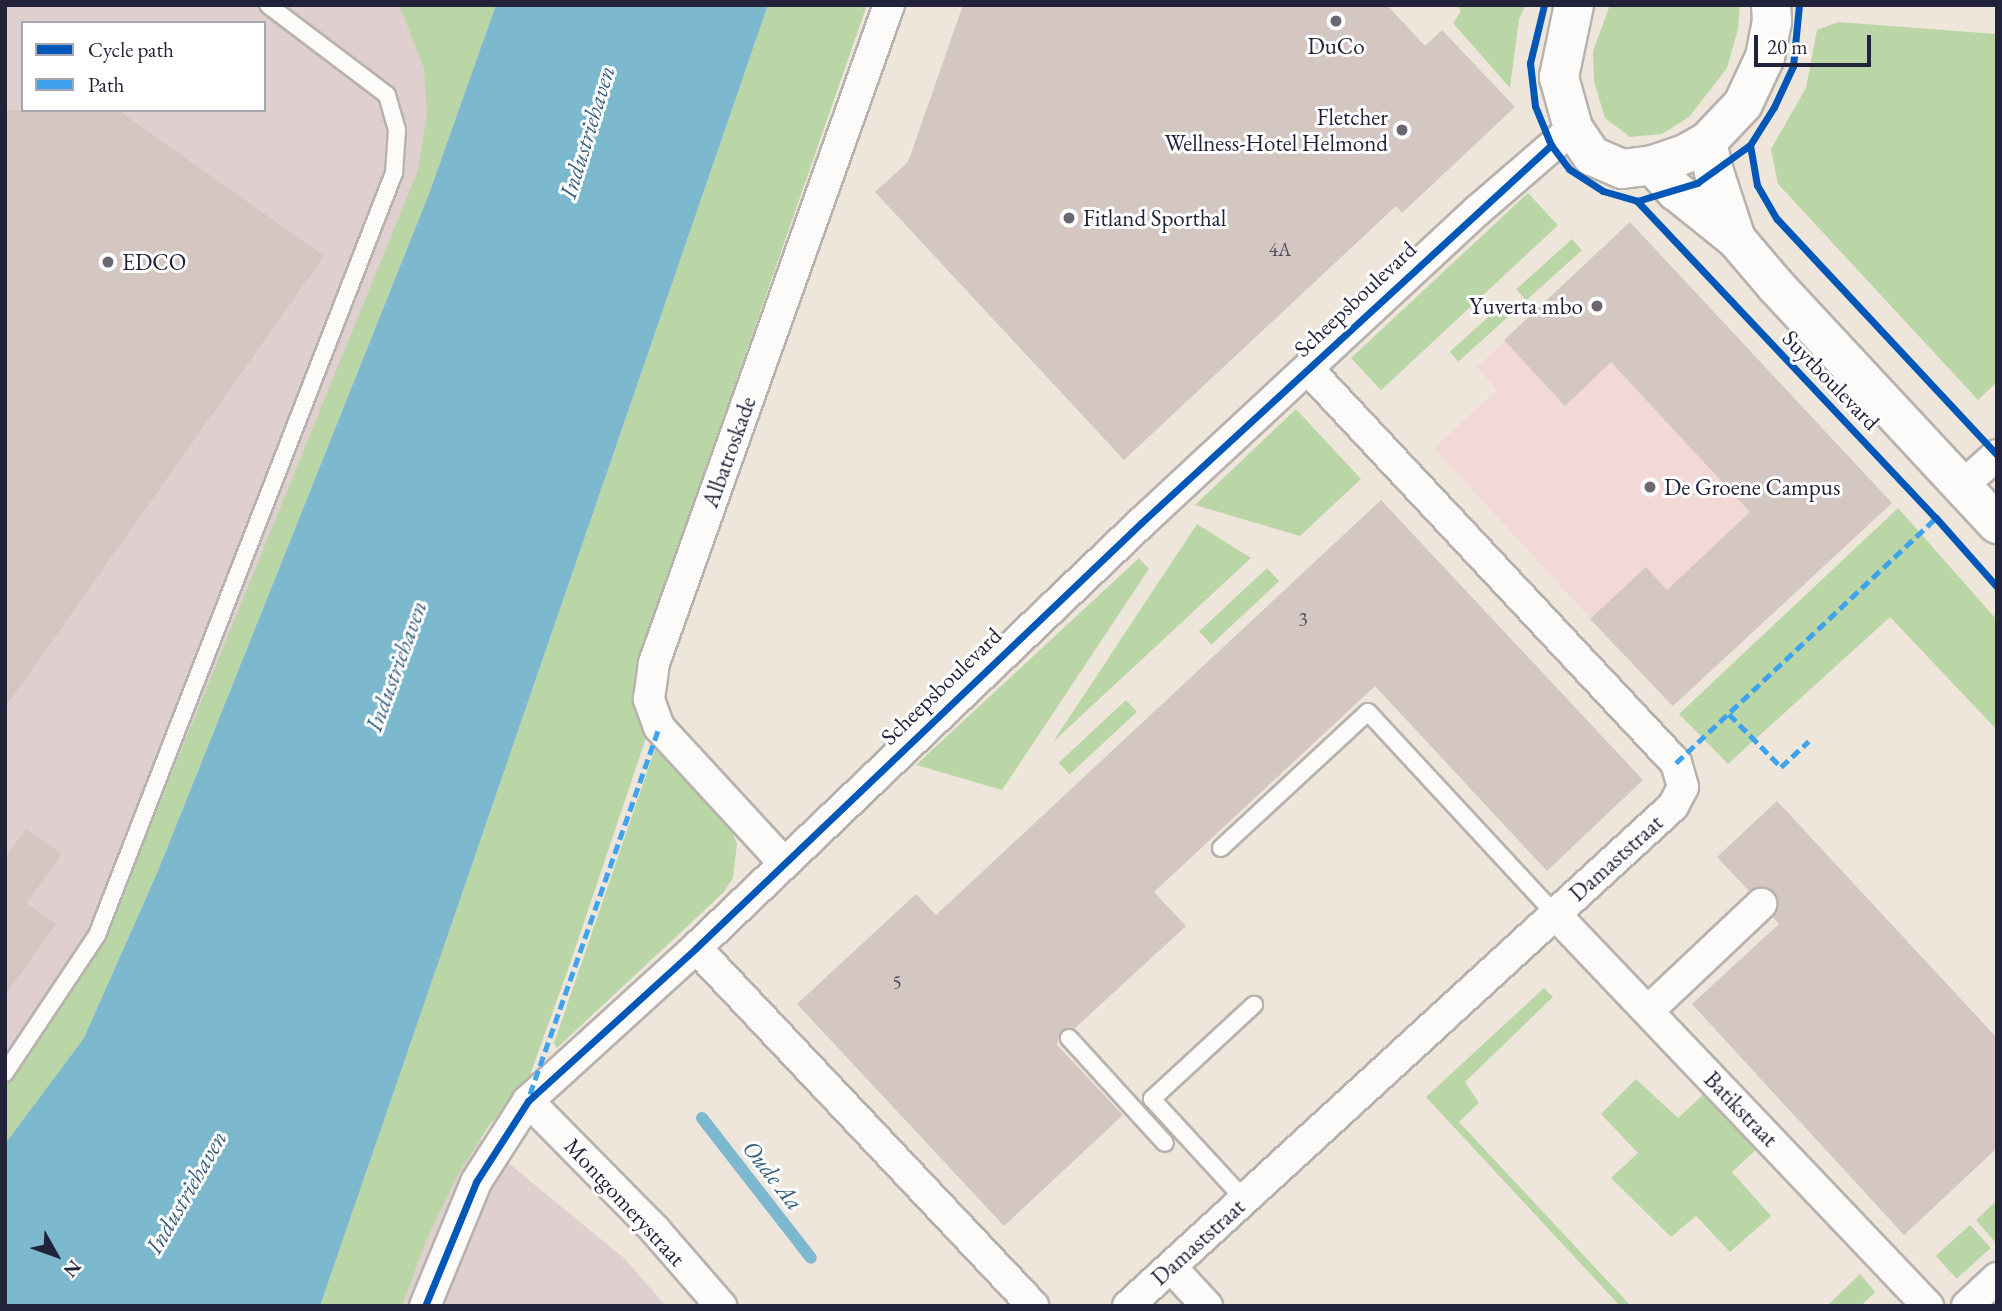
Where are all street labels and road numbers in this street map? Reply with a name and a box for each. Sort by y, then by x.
street label: Scheepsboulevard [1288,235,1422,363]
street label: Suytboulevard [1777,324,1885,436]
street label: Albatroskade [696,393,762,511]
street label: Scheepsboulevard [875,622,1007,750]
street label: Damaststraat [1564,809,1668,907]
street label: Batikstraat [1698,1066,1784,1152]
street label: Montgomerystraat [559,1132,691,1272]
street label: Damaststraat [1146,1193,1250,1291]

